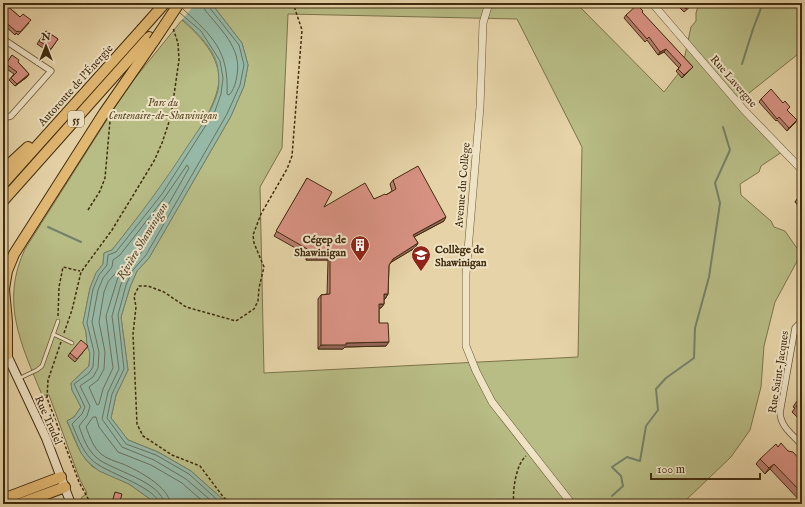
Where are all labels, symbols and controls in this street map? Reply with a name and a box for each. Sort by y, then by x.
north arrow [26,26,66,66]
text: N [40,30,51,44]
street label: Autoroute de l'Énergie [35,42,116,130]
street label: Rue Lavergne [707,53,760,111]
park label: Parc du Centenaire-de-Shawinigan [109,96,217,124]
road number: 55 [68,111,84,127]
street label: Avenue du Collège [452,142,474,229]
water label: Rivière Shawinigan [113,200,172,283]
place label: Cégep de Shawinigan [294,233,346,260]
building icon: Cégep de Shawinigan [349,234,371,262]
place label: Collège de Shawinigan [435,243,487,270]
school or university icon: Collège de Shawinigan [410,244,432,272]
street label: Rue Saint-Jacques [766,330,792,414]
street label: Rue Trudel [31,394,65,447]
scale bar [651,455,760,481]
text: 100 m [657,462,685,477]

